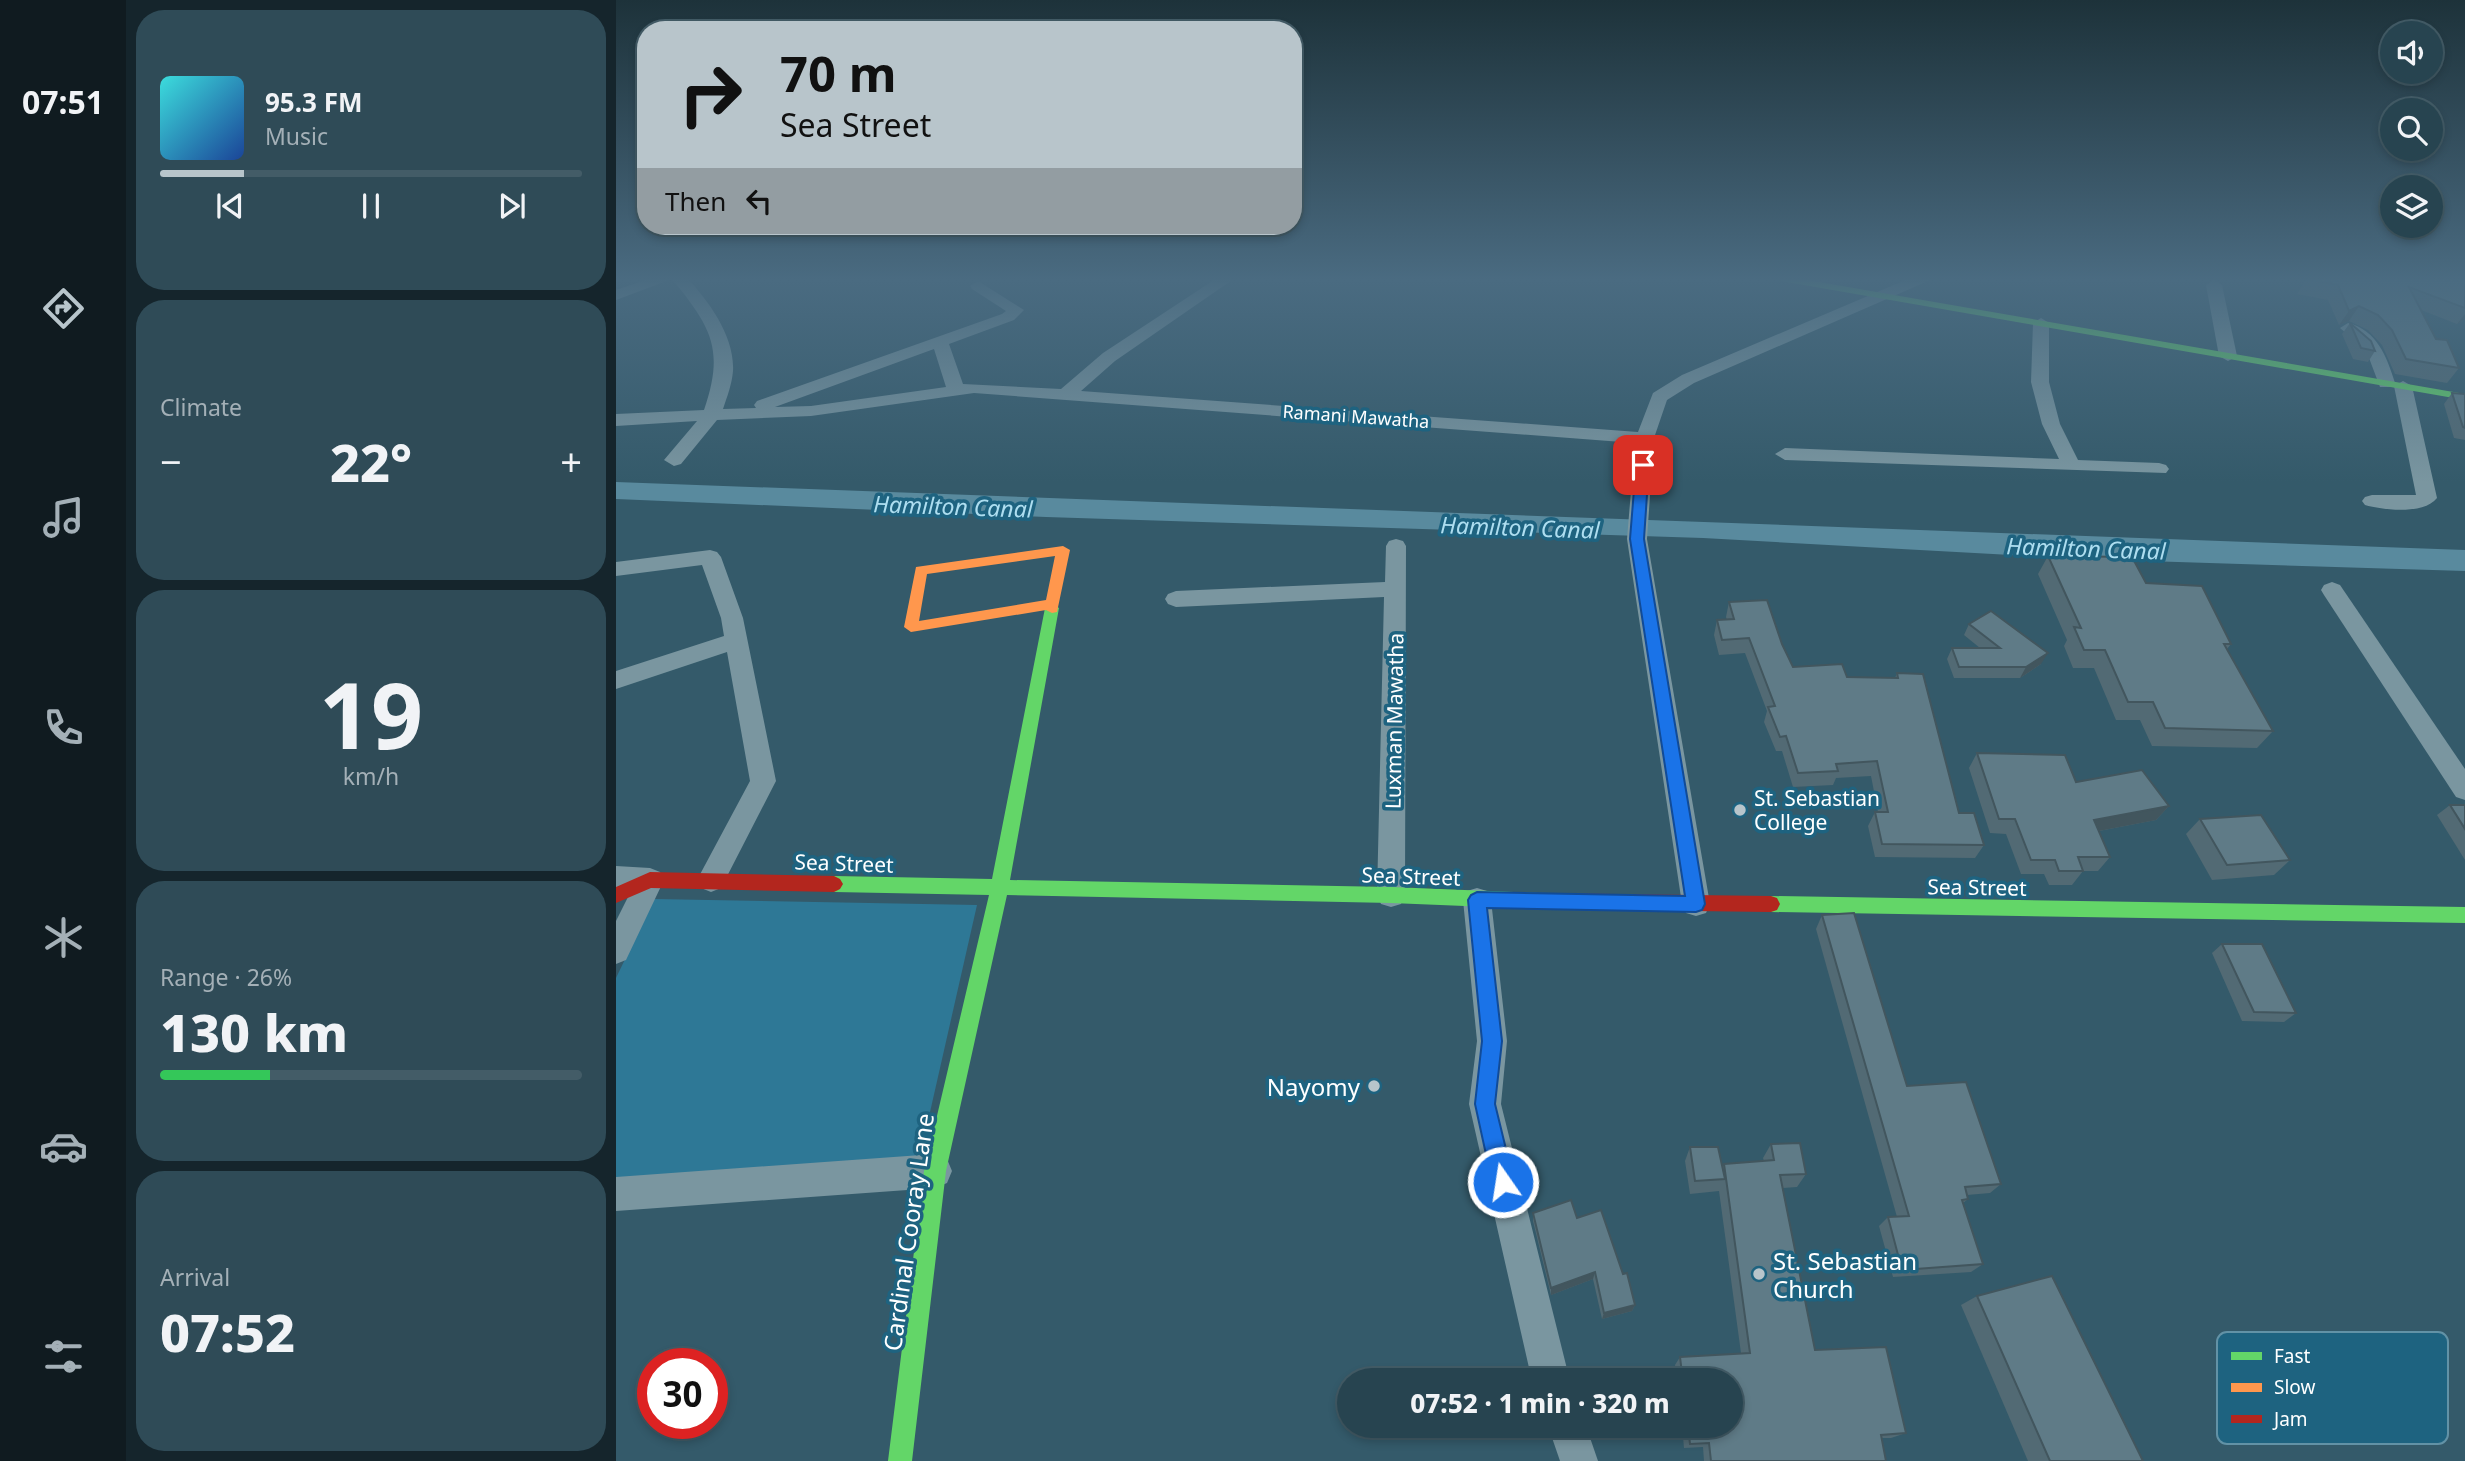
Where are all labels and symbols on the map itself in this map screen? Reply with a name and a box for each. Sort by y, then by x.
street label: Ramani Mawatha [1282,399,1430,433]
pin [1613,435,1673,495]
water label: Hamilton Canal [873,487,1034,525]
water label: Hamilton Canal [1440,508,1601,546]
water label: Hamilton Canal [2006,529,2167,567]
street label: Luxman Mawatha [1378,633,1410,809]
place label: St. Sebastian College [1754,784,1880,836]
marker: St. Sebastian College [1732,802,1748,818]
street label: Sea Street [794,847,894,879]
street label: Sea Street [1361,860,1461,892]
street label: Sea Street [1927,872,2027,902]
place label: Nayomy [1267,1070,1361,1103]
marker: Nayomy [1366,1078,1382,1094]
street label: Cardinal Cooray Lane [875,1111,941,1353]
position arrow [1466,1145,1540,1219]
place label: St. Sebastian Church [1773,1244,1917,1305]
marker: St. Sebastian Church [1751,1266,1767,1282]
legend [2217,1332,2448,1444]
text: Fast [2274,1343,2311,1369]
speed limit sign: 30 [637,1348,728,1439]
text: Slow [2274,1374,2315,1400]
text: Jam [2272,1406,2308,1432]

